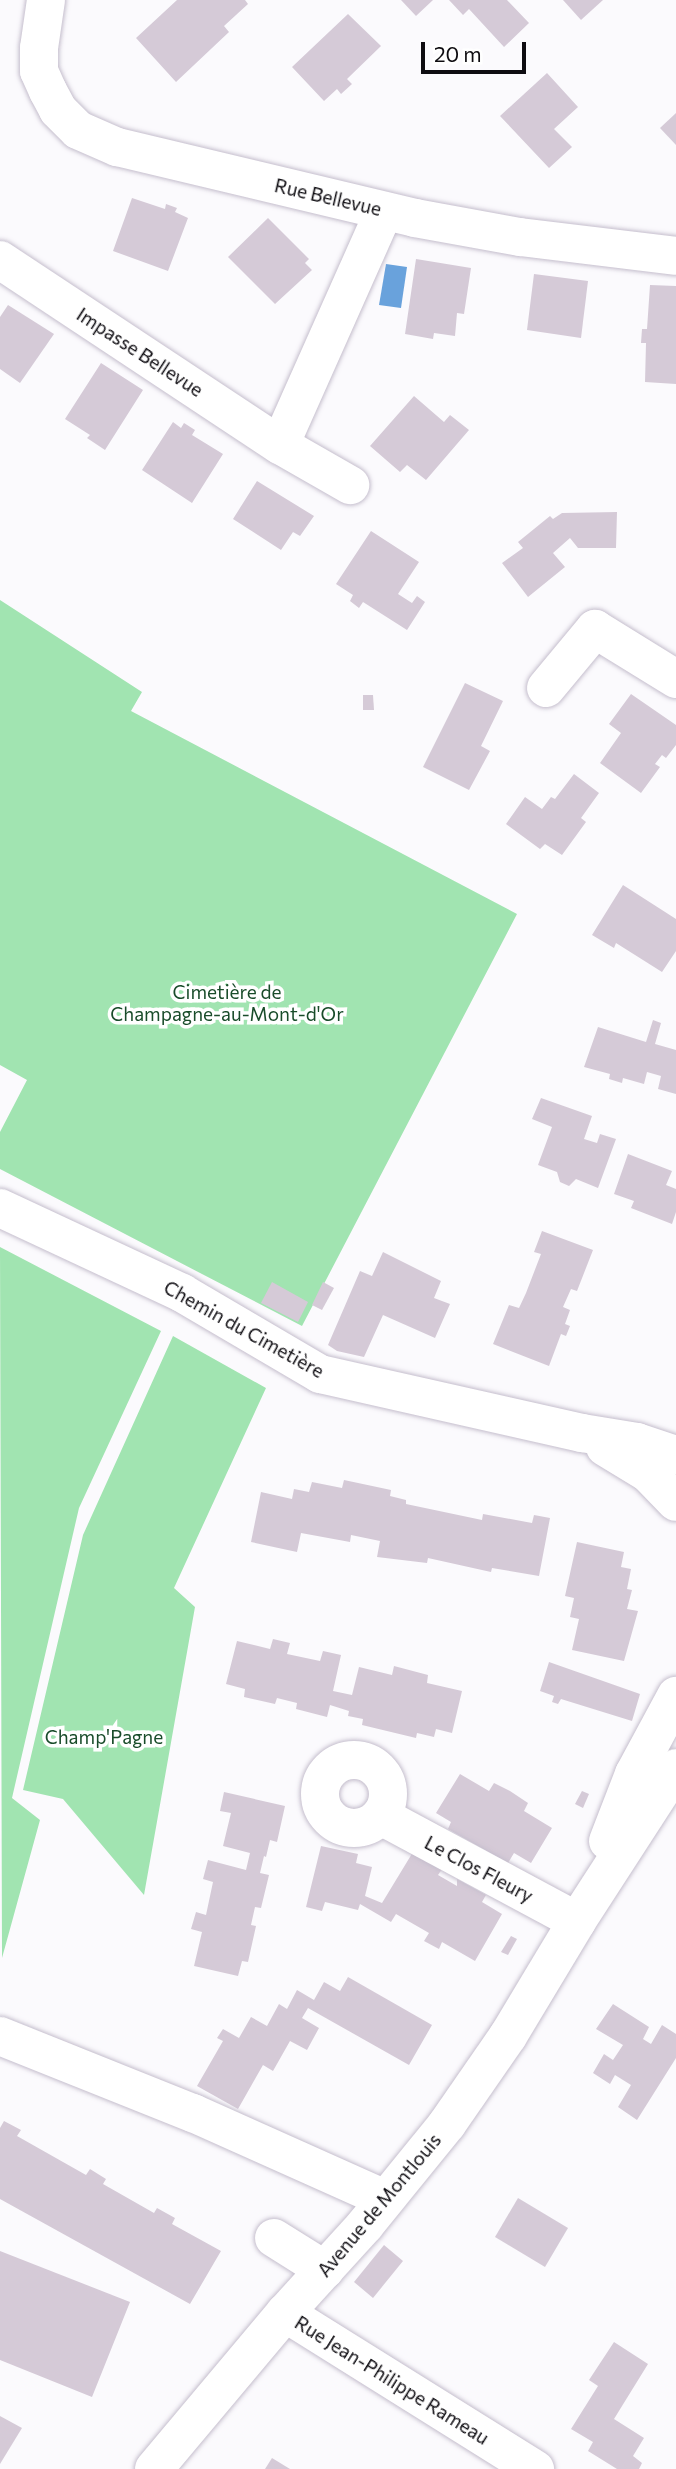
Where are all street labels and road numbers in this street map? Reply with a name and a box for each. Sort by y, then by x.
street label: Rue Bellevue [272,174,384,220]
street label: Impasse Bellevue [73,303,207,401]
street label: Chemin du Cimetière [160,1276,328,1382]
street label: Le Clos Fleury [421,1831,537,1907]
street label: Avenue de Montlouis [312,2129,446,2281]
street label: Rue Jean-Philippe Rameau [291,2311,493,2449]

